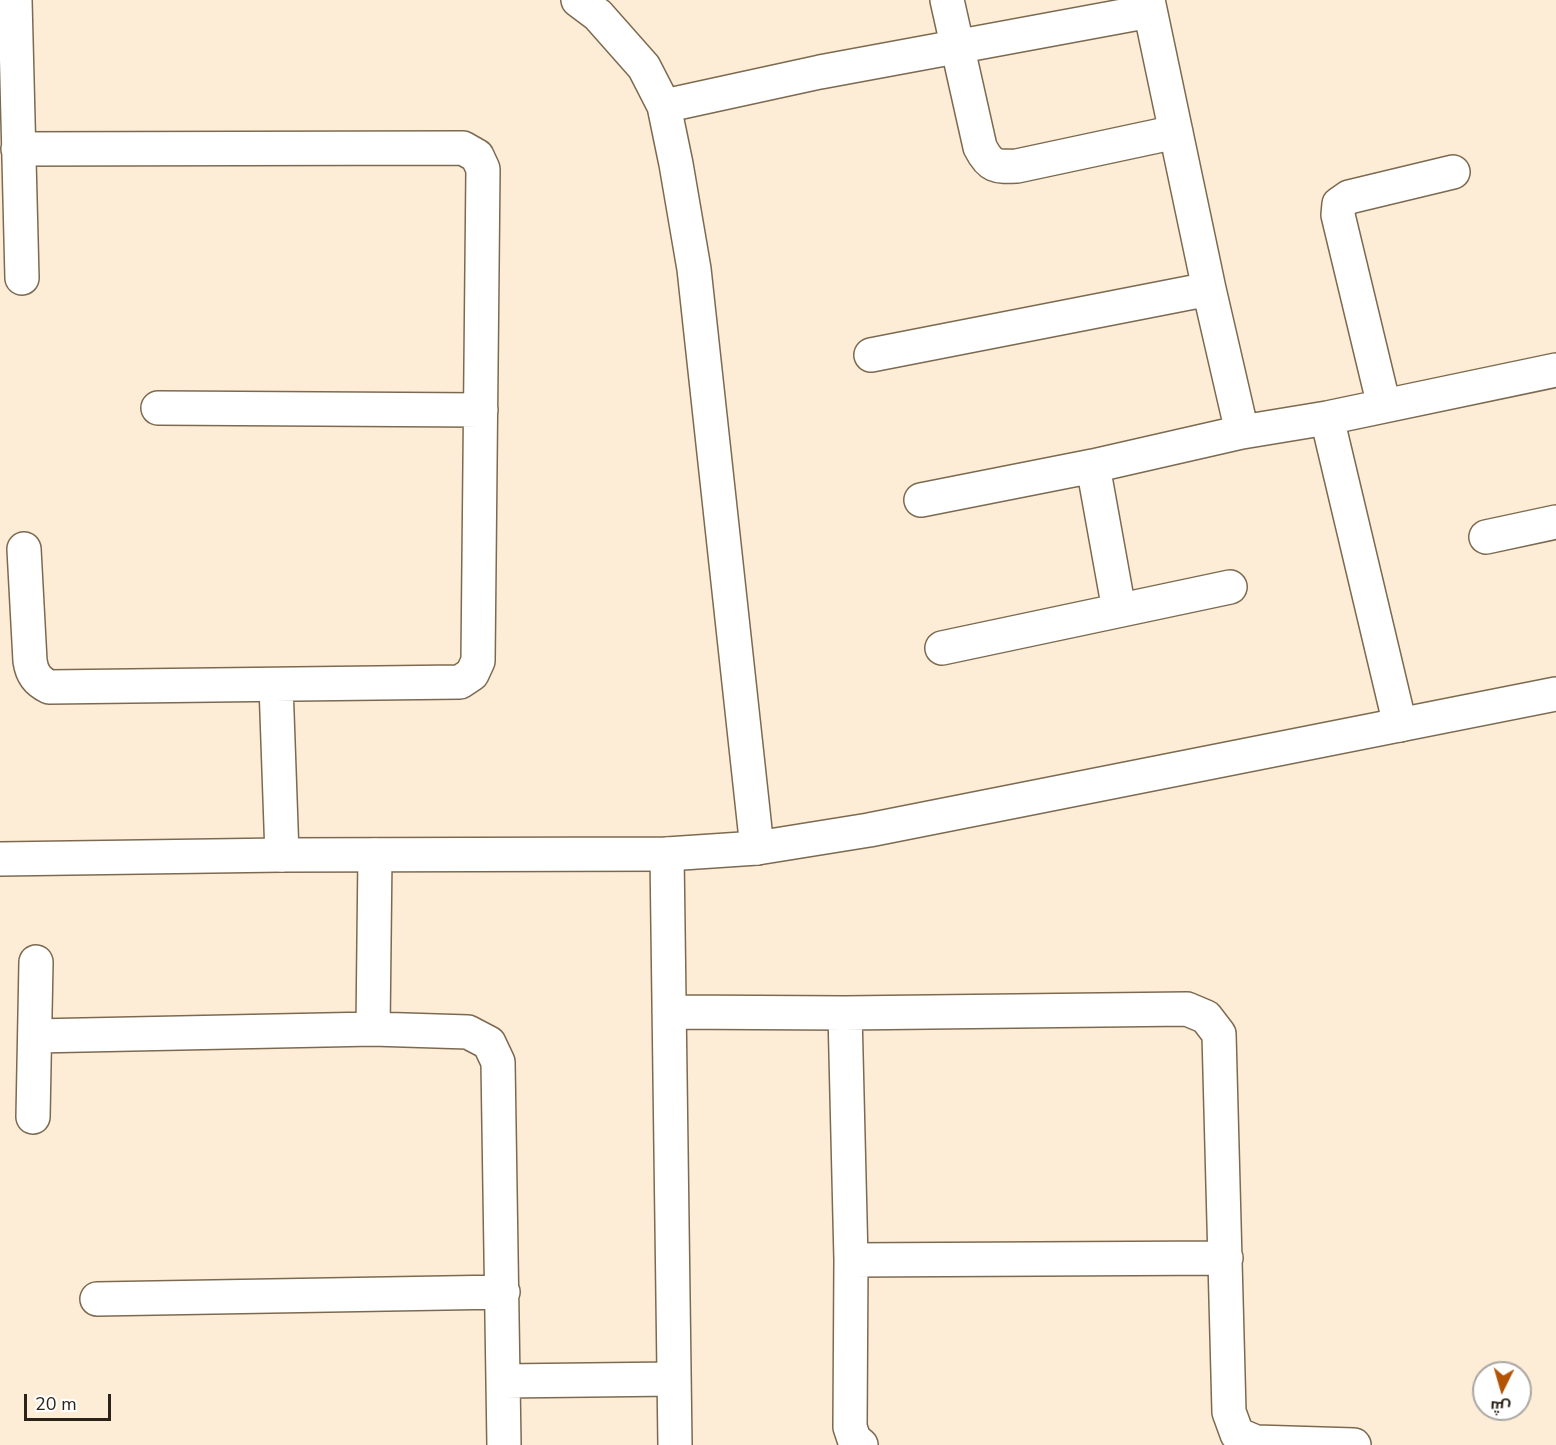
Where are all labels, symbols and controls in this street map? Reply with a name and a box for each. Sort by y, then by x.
north arrow [1472,1361,1532,1421]
scale bar [27,1382,114,1420]
text: 20 m [35,1392,77,1416]
text: ش [1489,1395,1512,1419]

